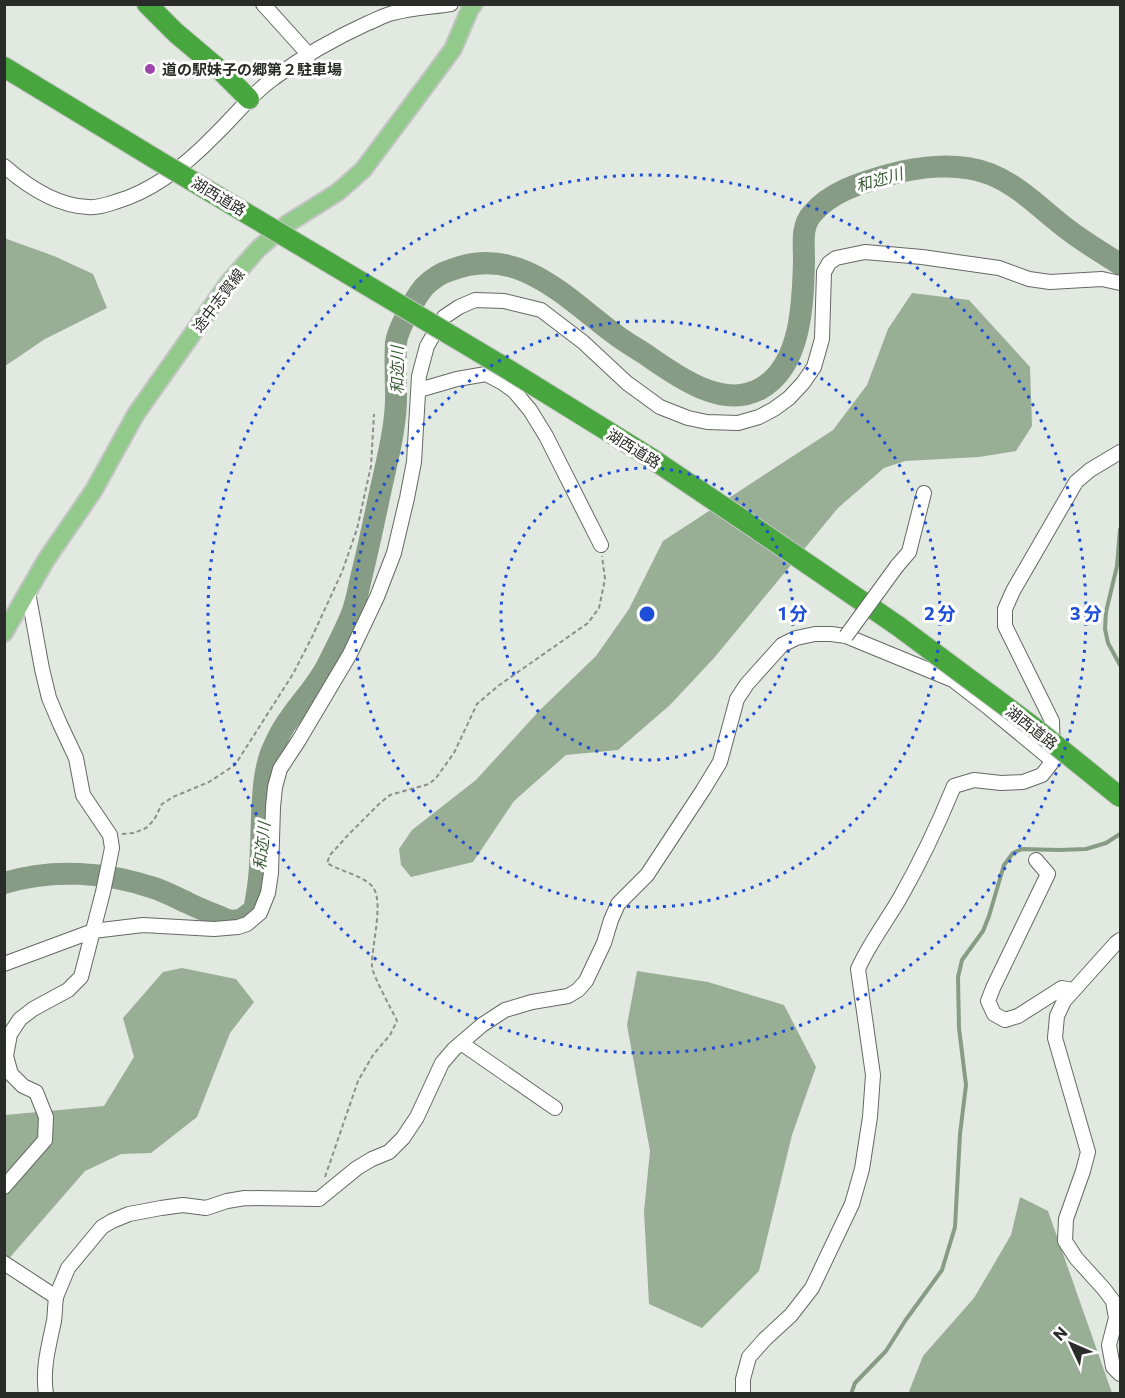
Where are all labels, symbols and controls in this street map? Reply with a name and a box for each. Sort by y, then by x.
place label: 道の駅妹子の郷第２駐車場 [162,60,342,78]
marker: 道の駅妹子の郷第２駐車場 [143,62,157,76]
water label: 和迩川 [853,163,907,195]
street label: 湖西道路 [189,173,249,219]
street label: 途中志賀線 [188,265,248,335]
water label: 和迩川 [387,344,406,394]
street label: 湖西道路 [604,424,664,472]
text: 1 分 [778,602,808,624]
text: 2 分 [924,602,956,624]
text: 3 分 [1070,602,1102,624]
centre of rings [637,604,657,624]
street label: 湖西道路 [1003,701,1061,753]
water label: 和迩川 [249,819,273,871]
north arrow [1041,1314,1101,1374]
text: N [1049,1322,1071,1344]

